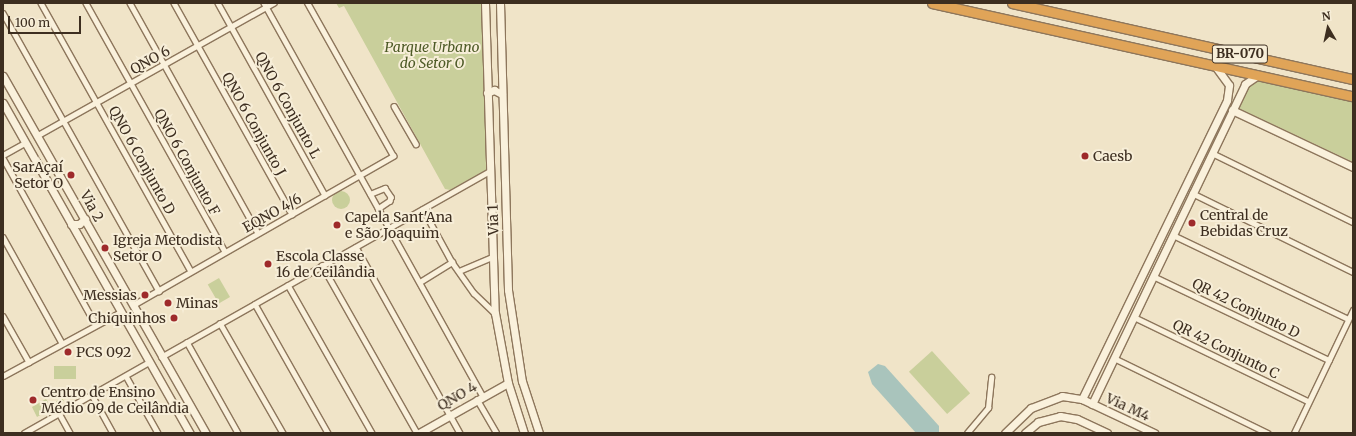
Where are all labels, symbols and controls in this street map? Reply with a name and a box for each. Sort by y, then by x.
scale bar [10,8,83,34]
north arrow [1308,8,1348,48]
text: N [1321,9,1332,24]
text: 100 m [15,15,50,30]
park label: Parque Urbano do Setor O [385,39,479,72]
street label: QNO 6 [127,42,173,78]
road number: BR-070 [1211,43,1269,65]
street label: QNO 6 Conjunto L [252,49,324,161]
street label: QNO 6 Conjunto J [219,69,289,179]
street label: QNO 6 Conjunto D [105,103,179,217]
street label: QNO 6 Conjunto F [151,106,223,218]
place label: Caesb [1093,148,1132,164]
marker: Caesb [1080,151,1090,161]
place label: SarAçaí Setor O [12,159,63,192]
marker: SarAçaí Setor O [66,170,76,180]
street label: Via 2 [77,188,107,224]
street label: EQNO 4/6 [240,190,304,236]
street label: Via 1 [484,204,502,236]
place label: Central de Bebidas Cruz [1200,207,1288,240]
place label: Capela Sant'Ana e São Joaquim [345,209,452,242]
marker: Central de Bebidas Cruz [1187,218,1197,228]
marker: Capela Sant'Ana e São Joaquim [332,220,342,230]
place label: Igreja Metodista Setor O [113,232,222,264]
marker: Igreja Metodista Setor O [100,243,110,253]
place label: Escola Classe 16 de Ceilândia [276,248,375,280]
marker: Escola Classe 16 de Ceilândia [263,259,273,269]
street label: QR 42 Conjunto D [1189,275,1303,341]
place label: Messias [83,287,137,303]
marker: Messias [140,290,150,300]
place label: Minas [176,295,218,311]
marker: Minas [163,298,173,308]
place label: Chiquinhos [88,310,166,326]
marker: Chiquinhos [169,313,179,323]
street label: QR 42 Conjunto C [1170,316,1282,382]
place label: PCS 092 [76,344,131,360]
marker: PCS 092 [63,347,73,357]
street label: QNO 4 [434,378,480,414]
place label: Centro de Ensino Médio 09 de Ceilândia [41,384,189,416]
street label: Via M4 [1103,390,1153,424]
marker: Centro de Ensino Médio 09 de Ceilândia [28,395,38,405]

